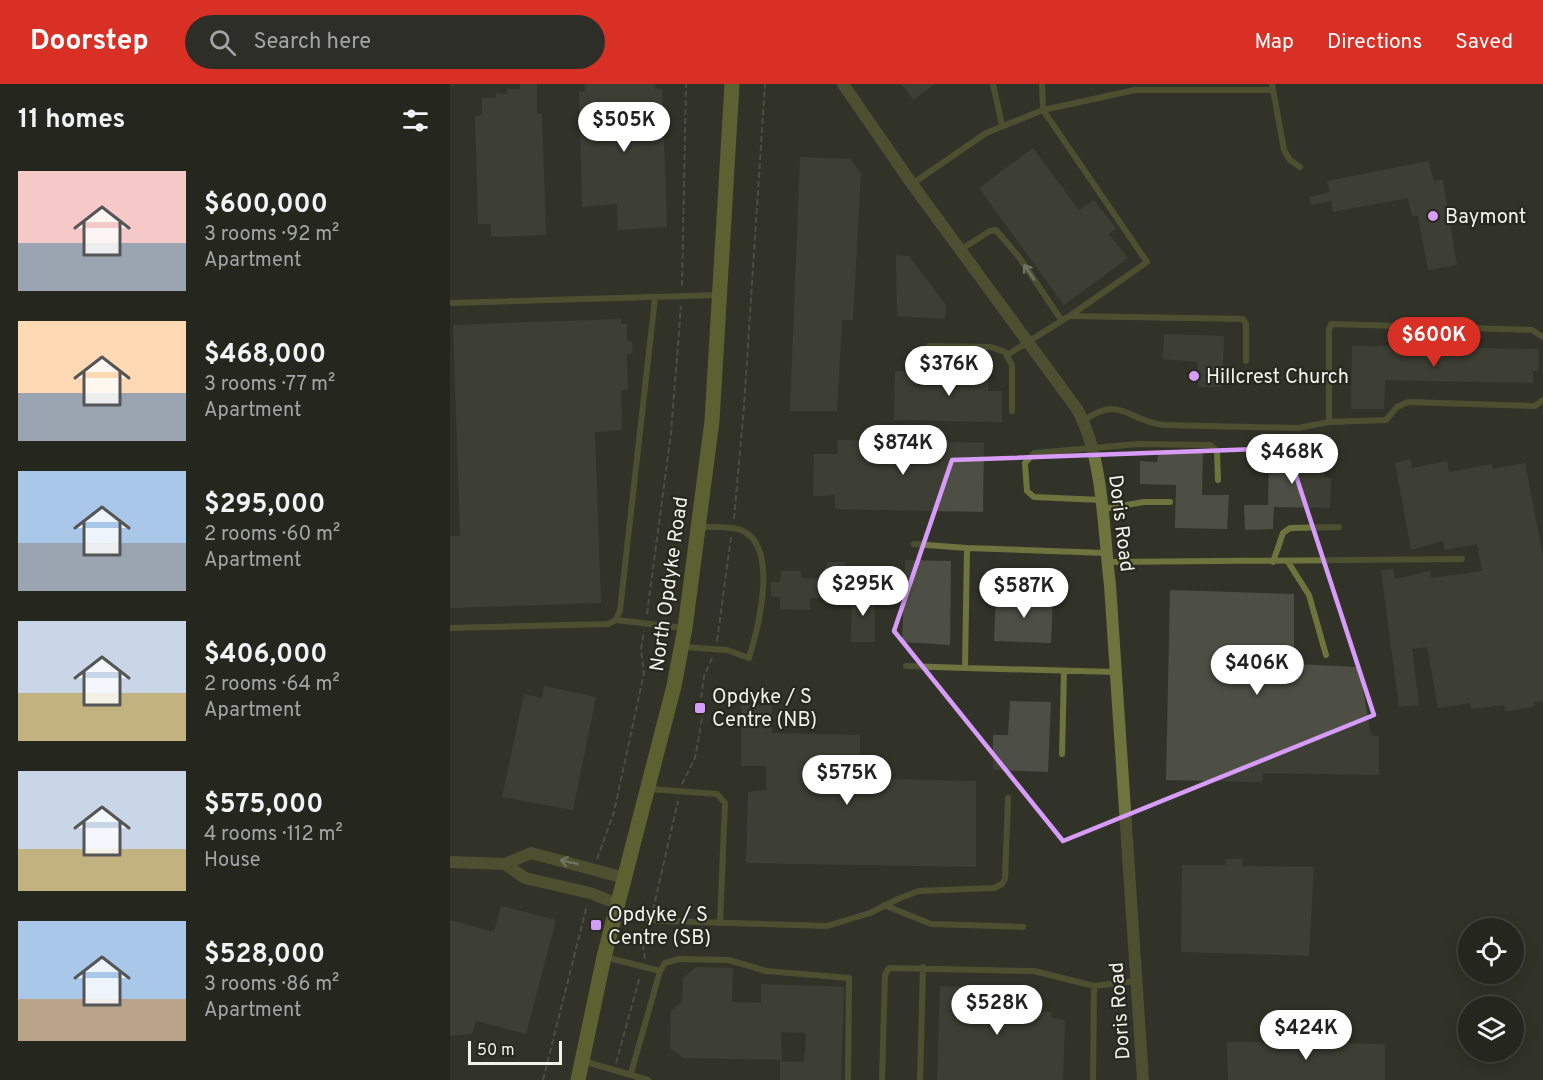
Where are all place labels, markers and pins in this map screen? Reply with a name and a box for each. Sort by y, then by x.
pin: $505K [582,102,666,153]
place label: Baymont [1445,205,1526,231]
marker: Baymont [1426,209,1440,223]
pin: $600K [1392,317,1476,368]
pin: $376K [907,346,991,397]
place label: Hillcrest Church [1206,365,1349,391]
marker: Hillcrest Church [1187,369,1201,383]
pin: $874K [861,425,945,476]
pin: $468K [1250,434,1334,485]
pin: $295K [821,566,905,617]
pin: $587K [982,568,1066,619]
pin: $406K [1215,645,1299,696]
place label: Opdyke / S Centre (NB) [712,685,817,734]
marker: Opdyke / S Centre (NB) [693,701,707,715]
pin: $575K [805,755,889,806]
place label: Opdyke / S Centre (SB) [608,903,711,952]
marker: Opdyke / S Centre (SB) [589,918,603,932]
pin: $528K [955,985,1039,1036]
pin: $424K [1264,1010,1348,1061]

